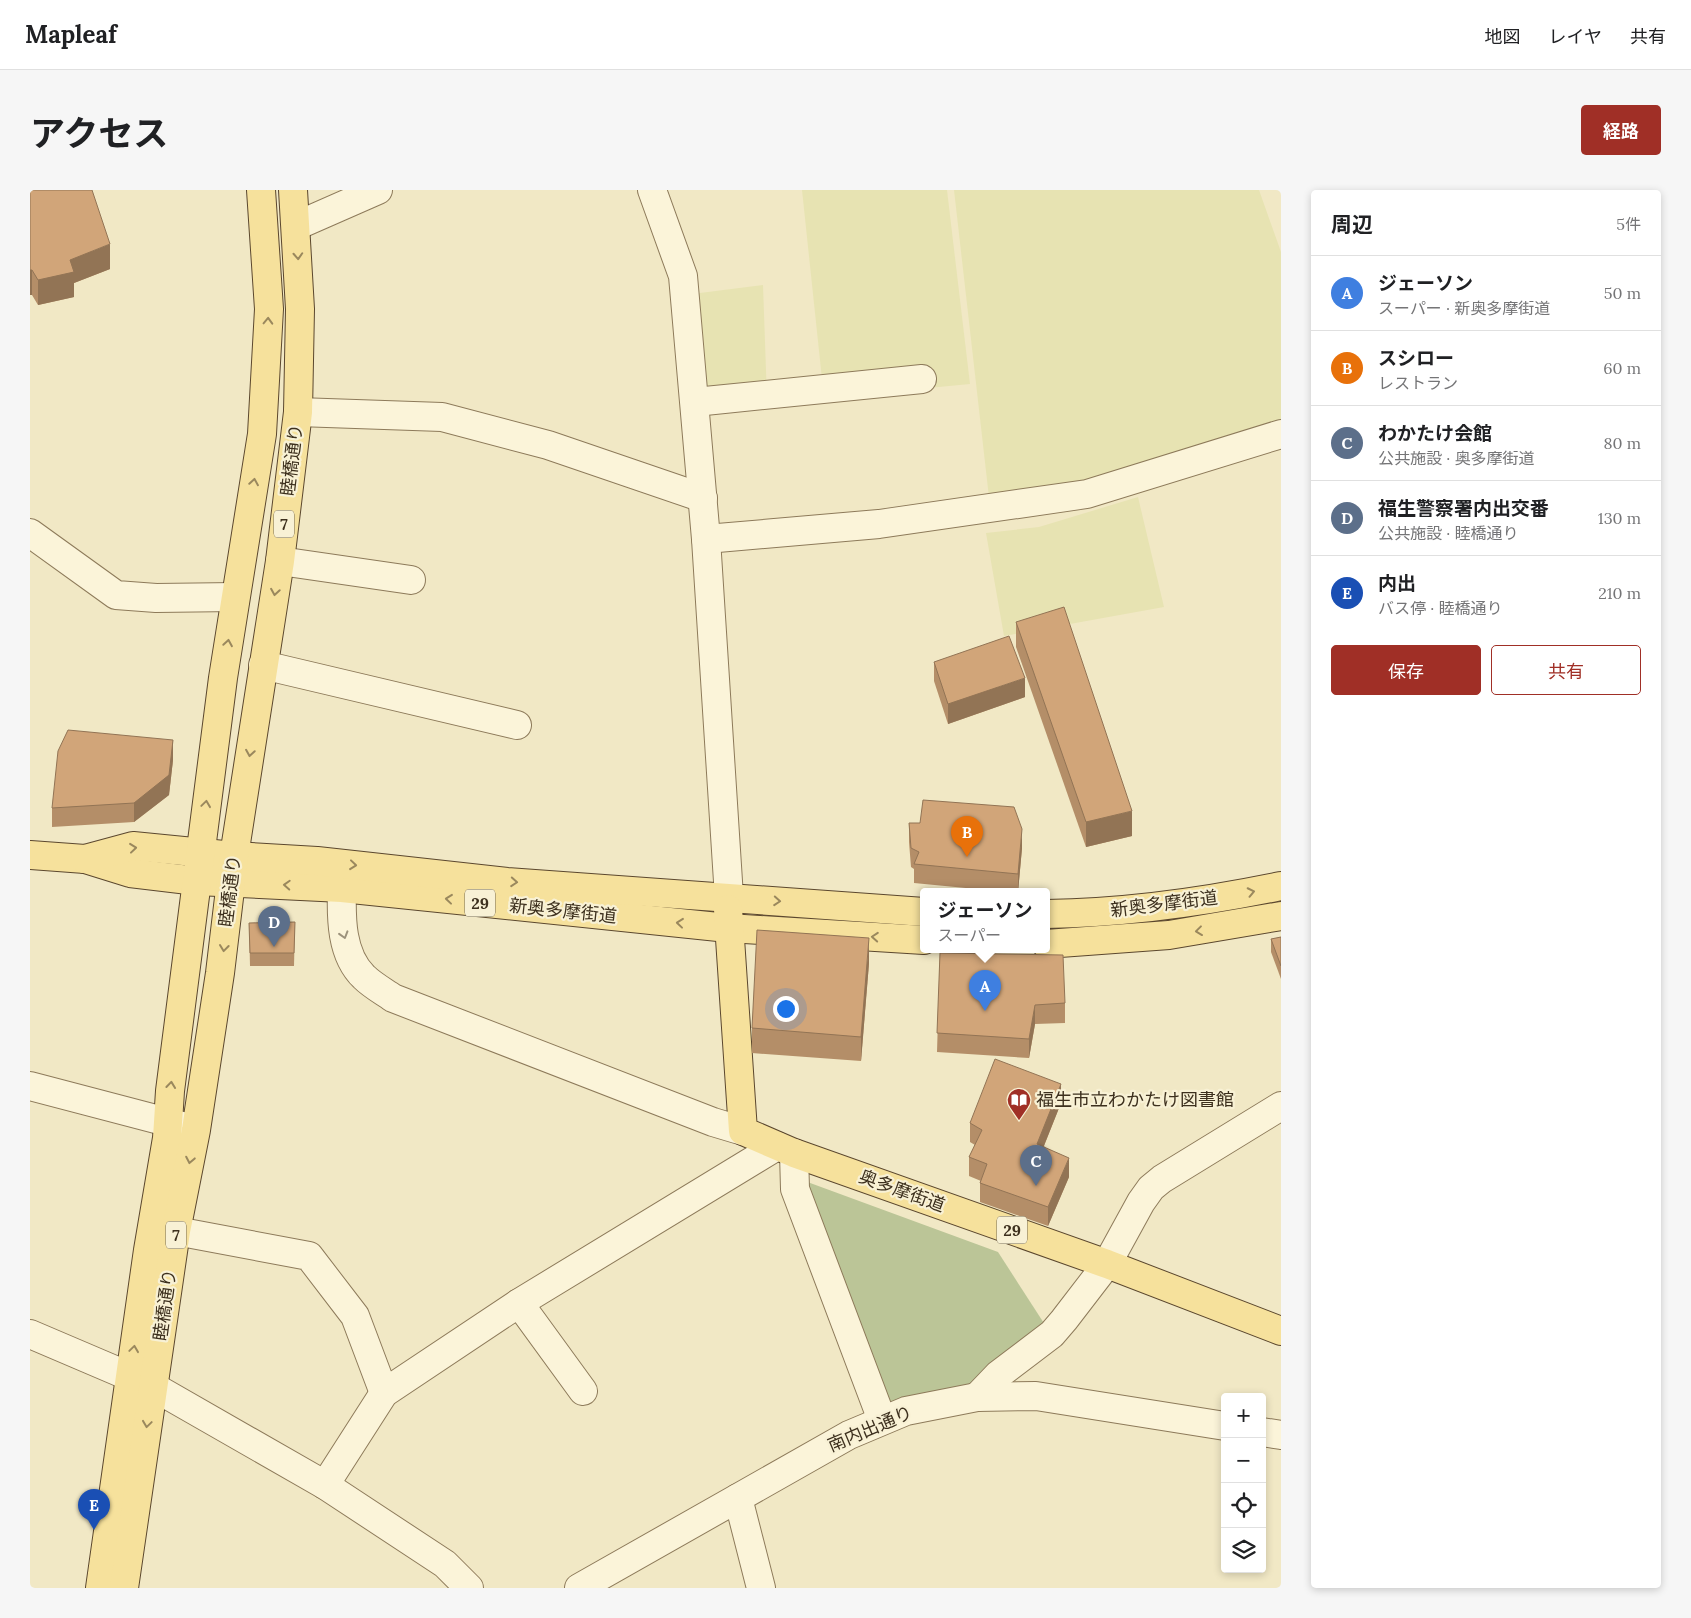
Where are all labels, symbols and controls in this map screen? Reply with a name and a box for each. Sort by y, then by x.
text: Mapleaf [25,19,117,50]
text: 地図 [1485,25,1521,48]
text: レイヤ [1549,25,1602,48]
text: 共有 [1630,25,1666,48]
button: 経路 [1581,105,1661,155]
text: アクセス [30,111,168,156]
text: 周辺 [1331,211,1373,238]
text: 5件 [1616,214,1641,234]
one-way arrow [293,252,303,260]
text: ジェーソン [1378,271,1473,295]
text: A [1342,283,1352,303]
text: 50 m [1604,283,1641,303]
text: スーパー · 新奥多摩街道 [1378,298,1550,318]
one-way arrow [263,316,273,324]
text: スシロー [1378,346,1454,370]
text: B [1342,358,1352,378]
text: 60 m [1603,358,1641,378]
text: レストラン [1378,373,1458,393]
text: わかたけ会館 [1378,421,1492,445]
street label: 睦橋通り [276,423,307,497]
text: C [1341,433,1353,453]
text: 80 m [1604,433,1641,453]
text: 公共施設 · 奥多摩街道 [1378,448,1534,468]
one-way arrow [248,478,259,486]
text: 福生警察署内出交番 [1378,496,1549,520]
text: D [1341,508,1353,528]
text: 130 m [1598,508,1641,528]
road number: 7 [274,510,294,538]
text: 公共施設 · 睦橋通り [1378,523,1518,543]
text: 内出 [1378,571,1416,595]
text: E [1342,583,1352,603]
text: 210 m [1598,583,1641,603]
one-way arrow [270,588,280,596]
text: バス停 · 睦橋通り [1378,598,1502,618]
one-way arrow [222,638,233,646]
button: 保存 [1331,645,1481,695]
button: 共有 [1491,645,1641,695]
one-way arrow [245,749,256,757]
one-way arrow [200,799,211,807]
pin: B [951,816,983,857]
one-way arrow [129,843,137,854]
street label: 睦橋通り [214,854,245,928]
one-way arrow [349,859,357,870]
one-way arrow [510,877,518,888]
one-way arrow [282,880,290,891]
street label: 新奥多摩街道 [1109,886,1219,921]
one-way arrow [1247,887,1255,898]
popup [920,888,1050,953]
road number: 29 [465,890,495,916]
street label: 新奥多摩街道 [508,893,618,928]
one-way arrow [444,894,452,905]
one-way arrow [773,895,781,906]
text: ジェーソン [937,898,1033,922]
pin: D [258,906,290,947]
one-way arrow [676,918,684,929]
text: スーパー [937,925,1001,945]
one-way arrow [1194,925,1202,936]
one-way arrow [338,930,348,938]
one-way arrow [871,931,879,942]
one-way arrow [219,943,229,952]
pin: A [969,970,1001,1011]
your location [773,996,799,1022]
one-way arrow [165,1080,176,1088]
library icon: 福生市立わかたけ図書館 [1006,1087,1032,1121]
place label: 福生市立わかたけ図書館 [1036,1088,1234,1111]
pin: C [1020,1145,1052,1186]
one-way arrow [185,1156,196,1164]
street label: 奥多摩街道 [856,1164,948,1217]
road number: 29 [997,1216,1027,1244]
road number: 7 [166,1222,186,1248]
street label: 睦橋通り [148,1268,181,1342]
one-way arrow [129,1345,139,1354]
map controls [1221,1393,1266,1573]
button: + [1221,1393,1266,1438]
street label: 南内出通り [824,1400,916,1457]
one-way arrow [142,1420,153,1428]
button: − [1221,1438,1266,1483]
button: locate [1221,1483,1266,1528]
pin: E [78,1489,110,1530]
button: layers [1221,1528,1266,1573]

